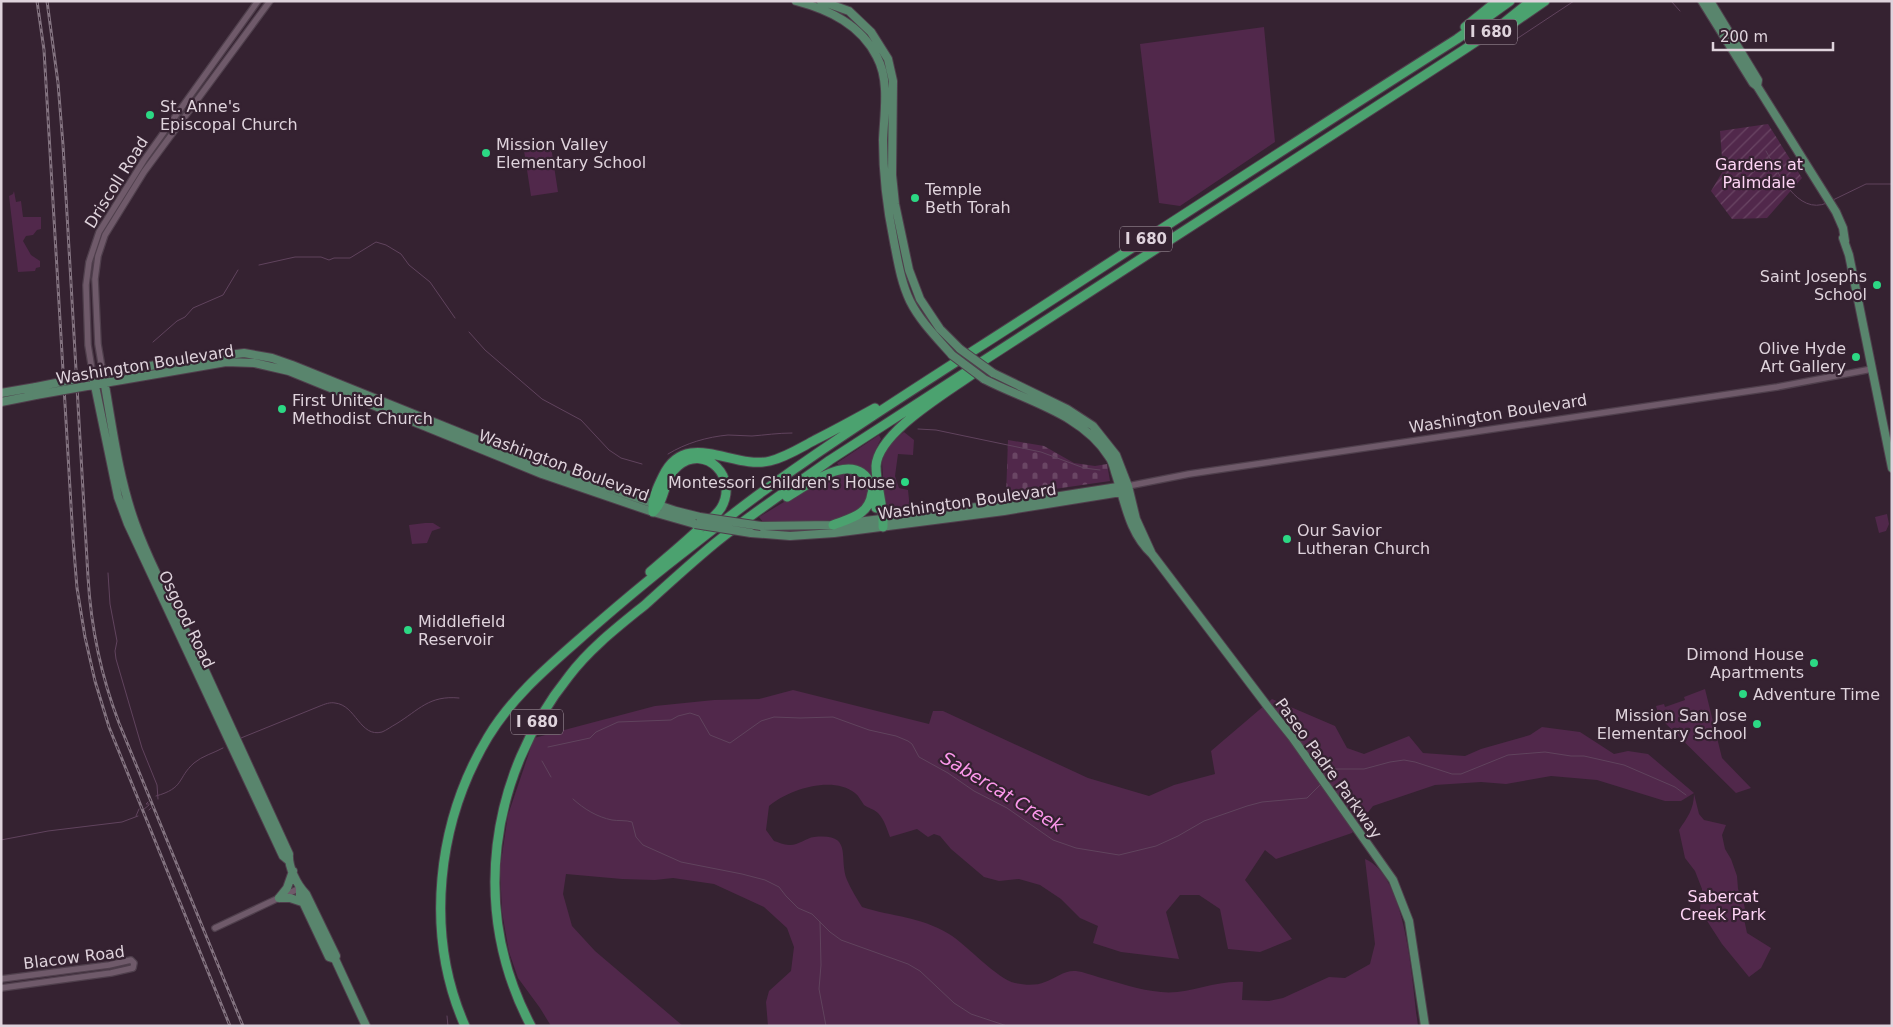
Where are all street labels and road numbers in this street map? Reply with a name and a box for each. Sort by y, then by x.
road number: I 680 [1465,20,1517,44]
street label: Driscoll Road [81,133,152,232]
road number: I 680 [1120,226,1172,252]
street label: Washington Boulevard [55,341,235,388]
street label: Washington Boulevard [1408,390,1588,437]
street label: Washington Boulevard [476,426,652,505]
street label: Washington Boulevard [877,480,1058,523]
street label: Osgood Road [155,567,218,671]
street label: Paseo Padre Parkway [1271,694,1386,842]
road number: I 680 [511,710,563,734]
street label: Blacow Road [22,942,126,973]

